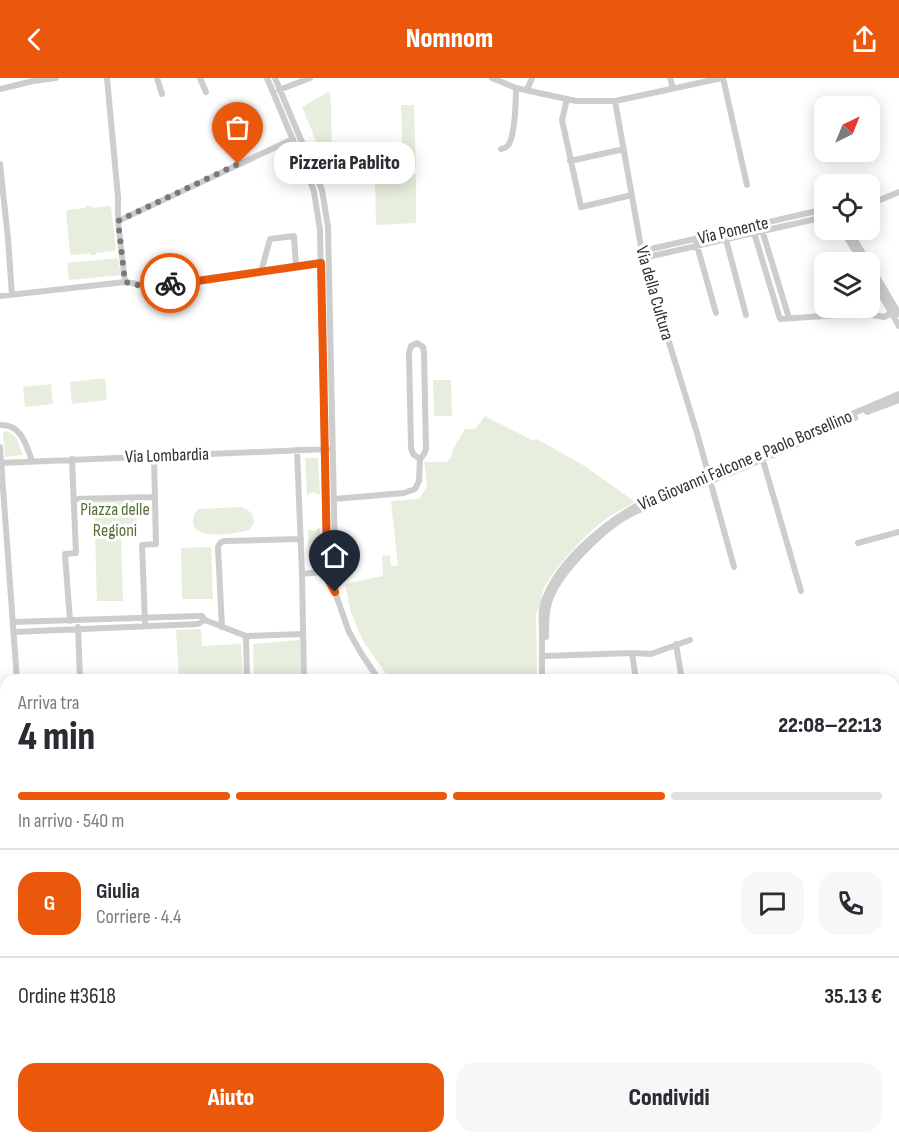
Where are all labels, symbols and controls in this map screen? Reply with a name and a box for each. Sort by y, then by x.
icon: back [18,23,51,56]
text: Nomnom [406,23,493,55]
icon: share [848,23,881,56]
north arrow [814,96,880,162]
map controls [814,96,880,318]
pin [212,102,263,164]
icon: bag [221,111,254,144]
callout: Pizzeria Pablito [274,143,415,185]
text: Pizzeria Pablito [289,151,400,175]
button: locate [814,174,880,240]
street label: Via Ponente [696,212,770,249]
street label: Via della Cultura [631,244,678,343]
button: layers [814,252,880,318]
courier [140,253,200,313]
icon: bike [154,267,187,300]
street label: Via Giovanni Falcone e Paolo Borsellino [635,406,855,515]
street label: Via Lombardia [125,444,209,467]
park label: Piazza delle Regioni [80,499,150,541]
pin [309,530,360,592]
icon: home [318,539,351,572]
text: Arriva tra [18,691,80,715]
text: 22:08–22:13 [778,712,882,739]
text: 4 min [18,714,95,761]
text: In arrivo · 540 m [18,809,124,833]
button: chat [741,872,804,935]
button: phone [819,872,882,935]
text: Giulia [96,878,140,905]
text: G [44,890,55,917]
text: Corriere · 4.4 [96,905,181,929]
text: Ordine #3618 [18,983,116,1010]
text: 35.13 € [824,983,882,1010]
button: Aiuto [18,1063,444,1132]
button: Condividi [456,1063,882,1132]

